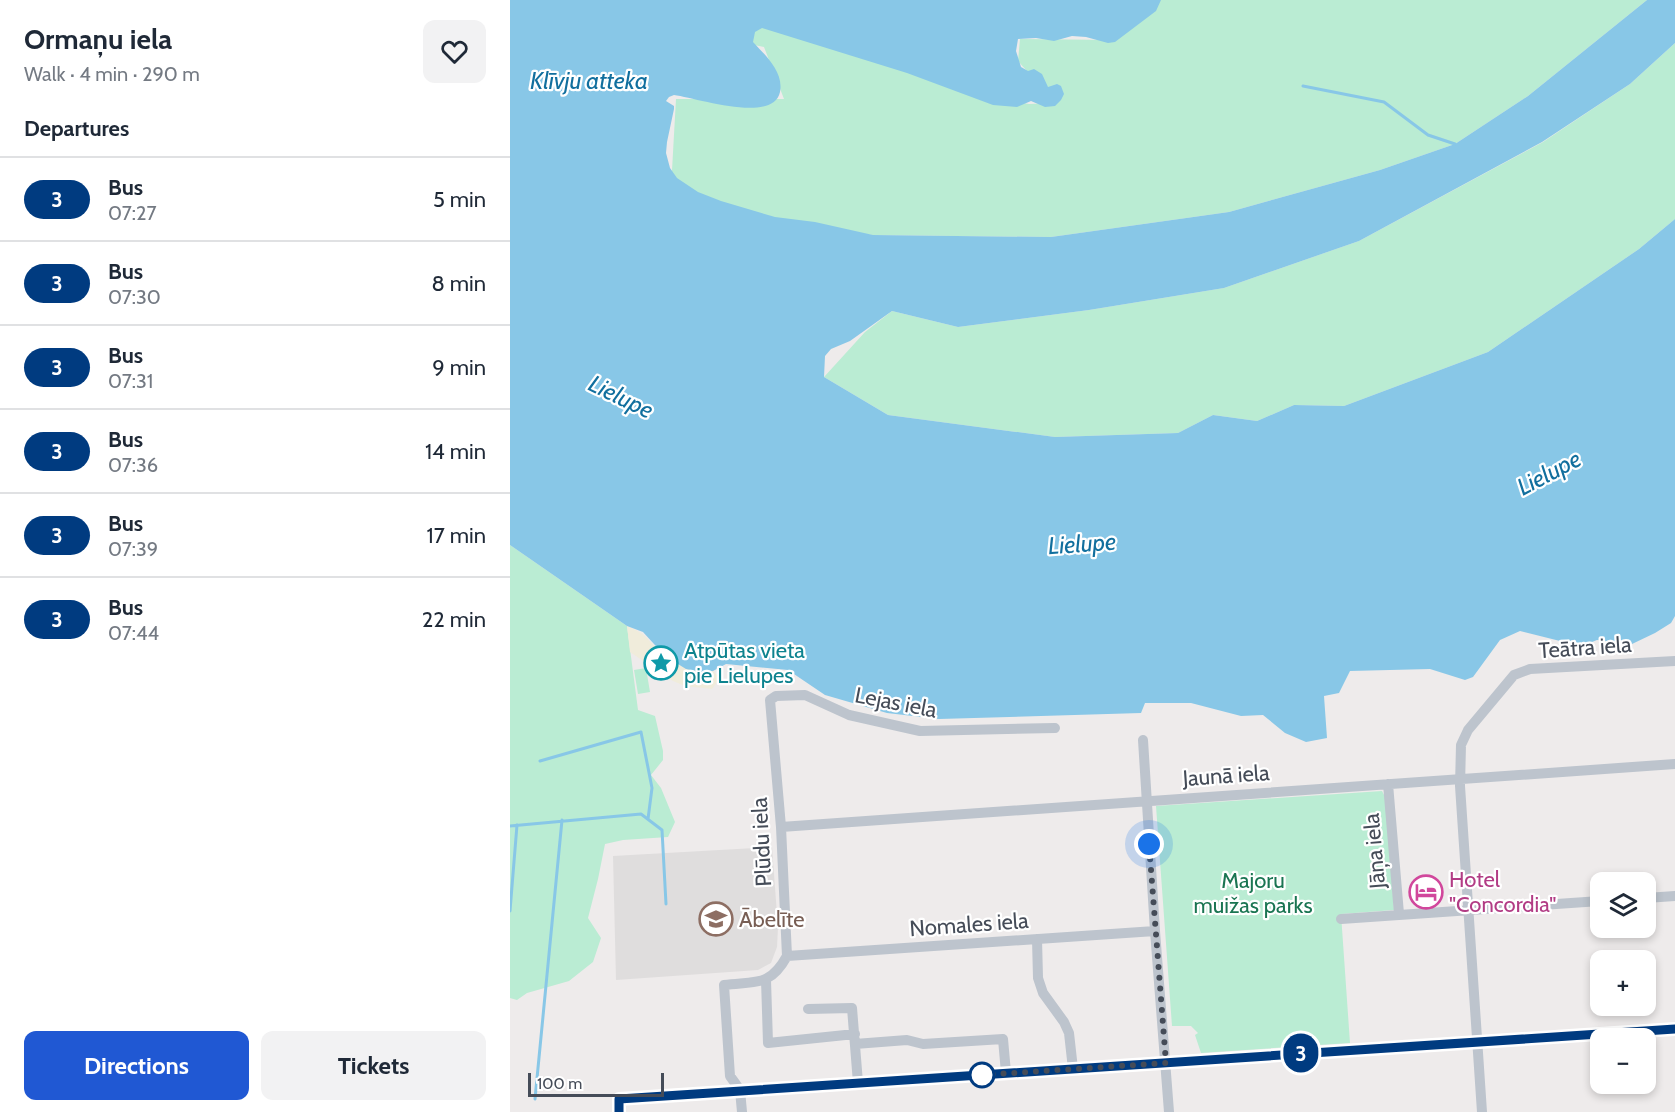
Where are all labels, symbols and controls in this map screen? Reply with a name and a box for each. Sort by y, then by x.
button: heart [423,20,486,83]
text: Ormaņu iela [24,22,172,56]
text: Walk · 4 min · 290 m [24,62,200,86]
water label: Klīvju atteka [530,66,648,95]
text: Departures [24,115,129,142]
text: Bus [108,174,143,201]
text: 5 min [433,186,486,213]
text: 3 [51,187,63,212]
text: 07:27 [108,201,157,225]
text: Bus [108,258,143,285]
text: 8 min [431,270,486,297]
text: 3 [51,271,63,296]
text: 07:30 [108,285,161,309]
text: Bus [108,342,143,369]
text: 9 min [432,354,486,381]
text: 3 [51,355,63,380]
text: 07:31 [108,369,153,393]
water label: Lielupe [584,369,658,425]
text: Bus [108,426,143,453]
text: 14 min [425,438,486,465]
text: 3 [51,439,63,464]
water label: Lielupe [1512,444,1586,501]
text: 07:36 [108,453,158,477]
text: Bus [108,510,143,537]
text: 17 min [427,522,486,549]
text: 3 [51,523,63,548]
water label: Lielupe [1047,527,1117,560]
text: 07:39 [108,537,158,561]
text: Bus [108,594,143,621]
text: 22 min [422,606,486,633]
text: 3 [51,607,63,632]
text: 07:44 [108,621,159,645]
street label: Teātra iela [1538,631,1633,664]
place label: Atpūtas vieta pie Lielupes [684,637,805,689]
place icon: Atpūtas vieta pie Lielupes [643,645,679,681]
street label: Lejas iela [853,681,940,724]
street label: Jaunā iela [1181,759,1271,792]
street label: Plūdu iela [746,796,777,887]
street label: Jāņa iela [1358,812,1392,891]
your location [1134,829,1164,859]
place label: Hotel "Concordia" [1449,866,1556,918]
park label: Majoru muižas parks [1193,867,1313,919]
map controls [1590,872,1656,1094]
button: layers [1590,872,1656,938]
hotel icon: Hotel "Concordia" [1408,874,1444,910]
school or university icon: Ābelīte [698,901,734,937]
place label: Ābelīte [739,906,804,933]
street label: Nomales iela [909,907,1030,942]
button: + [1590,950,1656,1016]
button: − [1590,1028,1656,1094]
button: Directions [24,1031,249,1100]
button: Tickets [261,1031,486,1100]
line badge: 3 [1282,1034,1320,1072]
text: 3 [1295,1041,1307,1066]
unlabelled marker [969,1062,995,1088]
scale bar [528,1070,664,1098]
text: 100 m [537,1074,582,1093]

